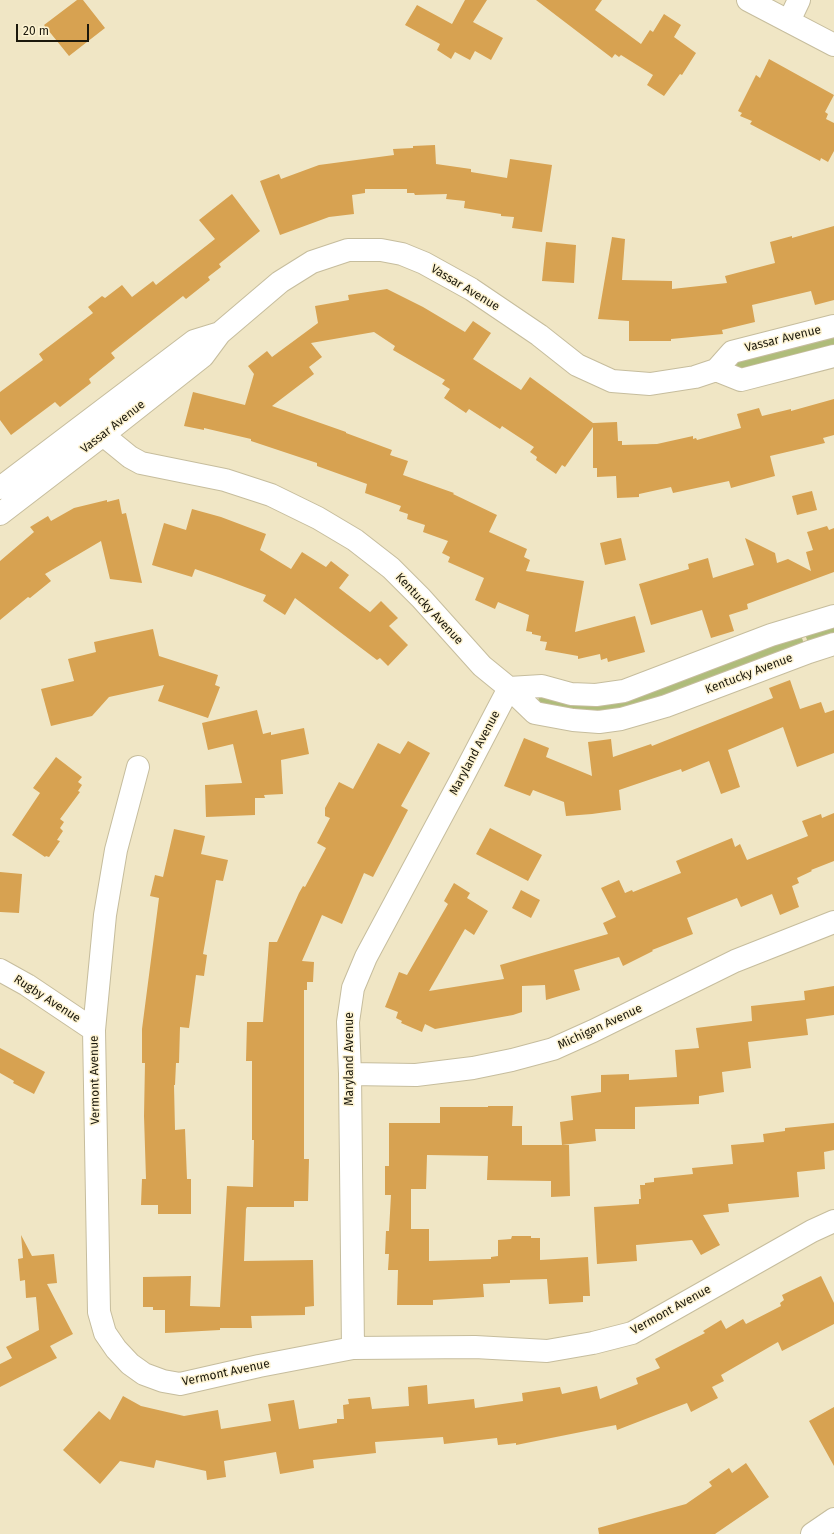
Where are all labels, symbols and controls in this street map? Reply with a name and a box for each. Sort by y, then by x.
scale bar [18,16,91,42]
text: 20 m [23,24,49,38]
street label: Vassar Avenue [428,262,502,314]
street label: Vassar Avenue [744,323,822,355]
street label: Vassar Avenue [78,397,148,457]
street label: Kentucky Avenue [392,570,466,648]
street label: Kentucky Avenue [703,651,795,697]
street label: Maryland Avenue [447,708,503,798]
street label: Rugby Avenue [11,972,83,1026]
street label: Michigan Avenue [556,1001,644,1053]
street label: Maryland Avenue [343,1012,357,1106]
street label: Vermont Avenue [87,1035,103,1125]
street label: Vermont Avenue [628,1282,714,1338]
street label: Vermont Avenue [181,1357,271,1389]

